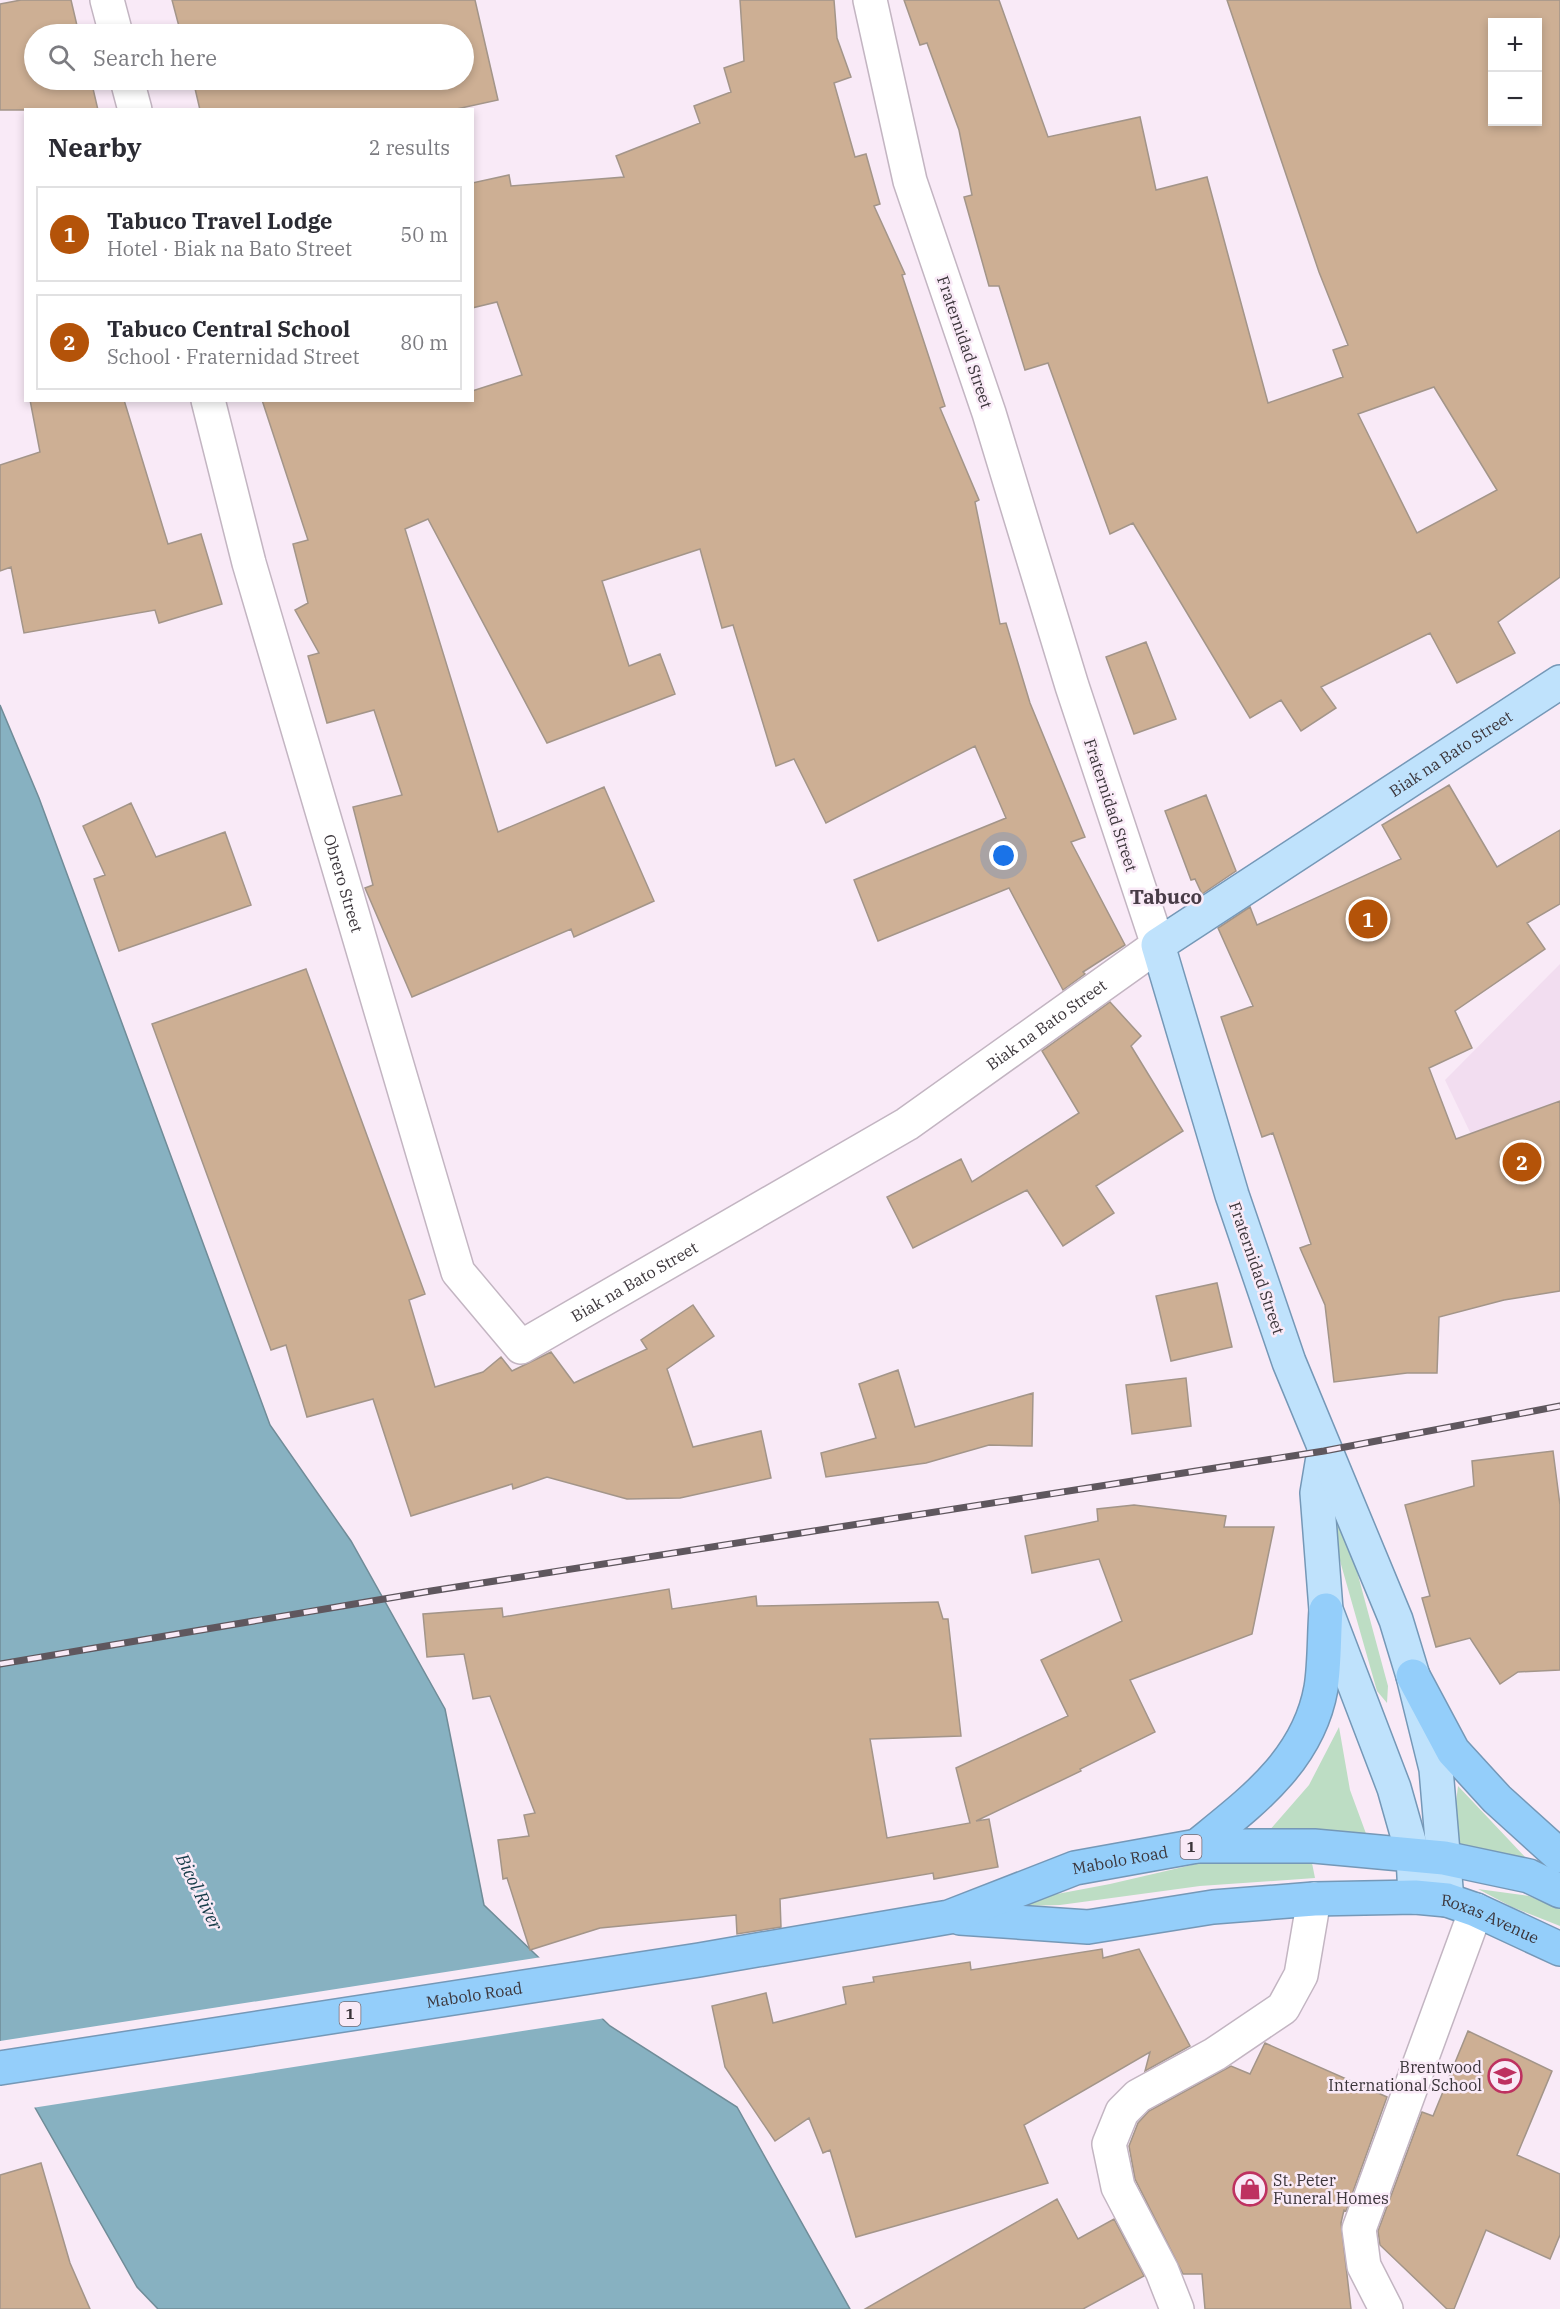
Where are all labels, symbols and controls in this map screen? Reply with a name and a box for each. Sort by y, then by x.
map controls [1488,18,1542,126]
button: + [1488,18,1542,72]
search box [24,24,474,90]
icon: search [45,41,78,74]
text: Search here [93,43,217,72]
button: − [1488,72,1542,126]
text: Nearby [48,130,142,164]
text: 2 results [369,134,450,161]
text: Tabuco Travel Lodge [107,206,332,235]
text: 1 [64,221,76,248]
text: 50 m [400,221,448,248]
text: Hotel · Biak na Bato Street [107,235,352,262]
street label: Fraternidad Street [933,273,997,411]
text: Tabuco Central School [107,314,350,343]
text: 2 [64,329,76,356]
text: 80 m [400,329,448,356]
text: School · Fraternidad Street [107,343,359,370]
street label: Biak na Bato Street [1385,706,1516,801]
street label: Fraternidad Street [1080,736,1142,874]
street label: Obrero Street [319,832,367,935]
your location [989,841,1018,870]
district label: Tabuco [1130,883,1202,910]
pin: 1 [1348,896,1388,942]
street label: Biak na Bato Street [982,975,1111,1074]
pin: 2 [1502,1140,1541,1184]
street label: Fraternidad Street [1225,1199,1289,1337]
street label: Biak na Bato Street [567,1237,701,1326]
road number: 1 [1180,1835,1202,1859]
street label: Mabolo Road [1071,1841,1170,1878]
water label: Bicol River [171,1849,228,1935]
street label: Roxas Avenue [1440,1890,1542,1948]
street label: Mabolo Road [425,1977,524,2012]
road number: 1 [340,2002,360,2026]
place label: Brentwood International School [1328,2057,1482,2095]
school or university icon: Brentwood International School [1487,2058,1523,2094]
place label: St. Peter Funeral Homes [1273,2170,1389,2208]
shop icon: St. Peter Funeral Homes [1232,2171,1268,2207]

